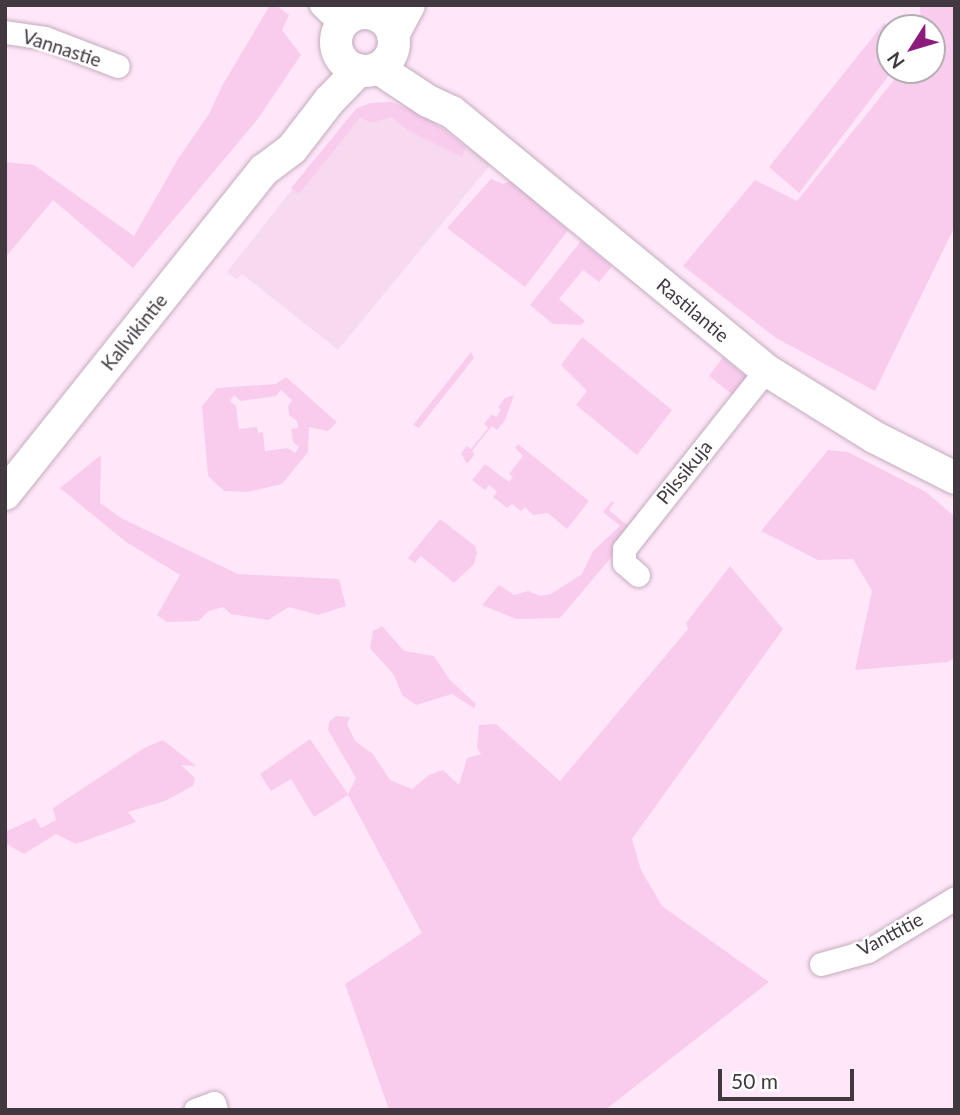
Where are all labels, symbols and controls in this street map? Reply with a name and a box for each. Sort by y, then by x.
north arrow [876,14,946,84]
street label: Vannastie [20,25,104,71]
text: N [882,48,909,74]
street label: Rastilantie [652,273,734,347]
street label: Kallvikintie [96,289,172,375]
street label: Pilssikuja [651,435,717,509]
street label: Vanttitie [853,907,927,961]
scale bar [722,1056,858,1100]
text: 50 m [731,1068,778,1093]

